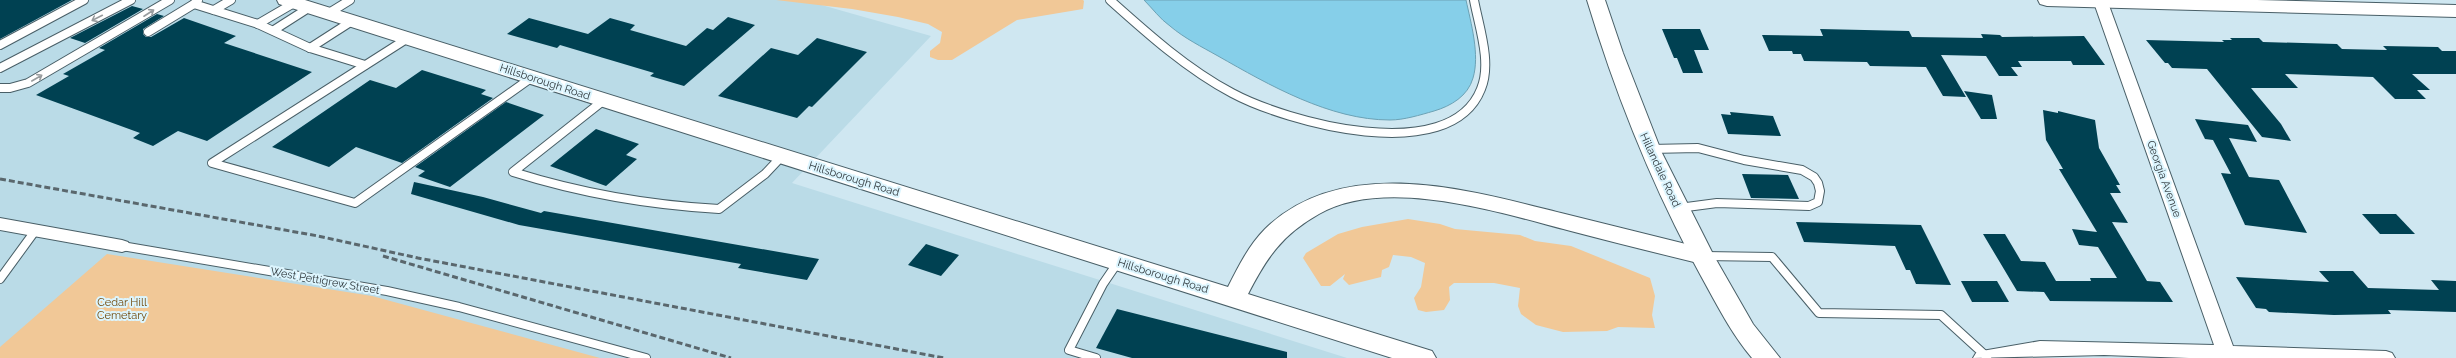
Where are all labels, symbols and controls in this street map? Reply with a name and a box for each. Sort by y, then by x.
one-way arrow [144,9,155,17]
one-way arrow [91,15,103,22]
street label: Hillsborough Road [498,61,592,103]
one-way arrow [31,74,43,81]
street label: Hillandale Road [1637,131,1683,209]
street label: Georgia Avenue [2144,139,2184,220]
street label: Hillsborough Road [807,159,901,199]
street label: Hillsborough Road [1116,256,1210,296]
street label: West Pettigrew Street [269,265,381,297]
park label: Cedar Hill Cemetary [97,296,147,322]

